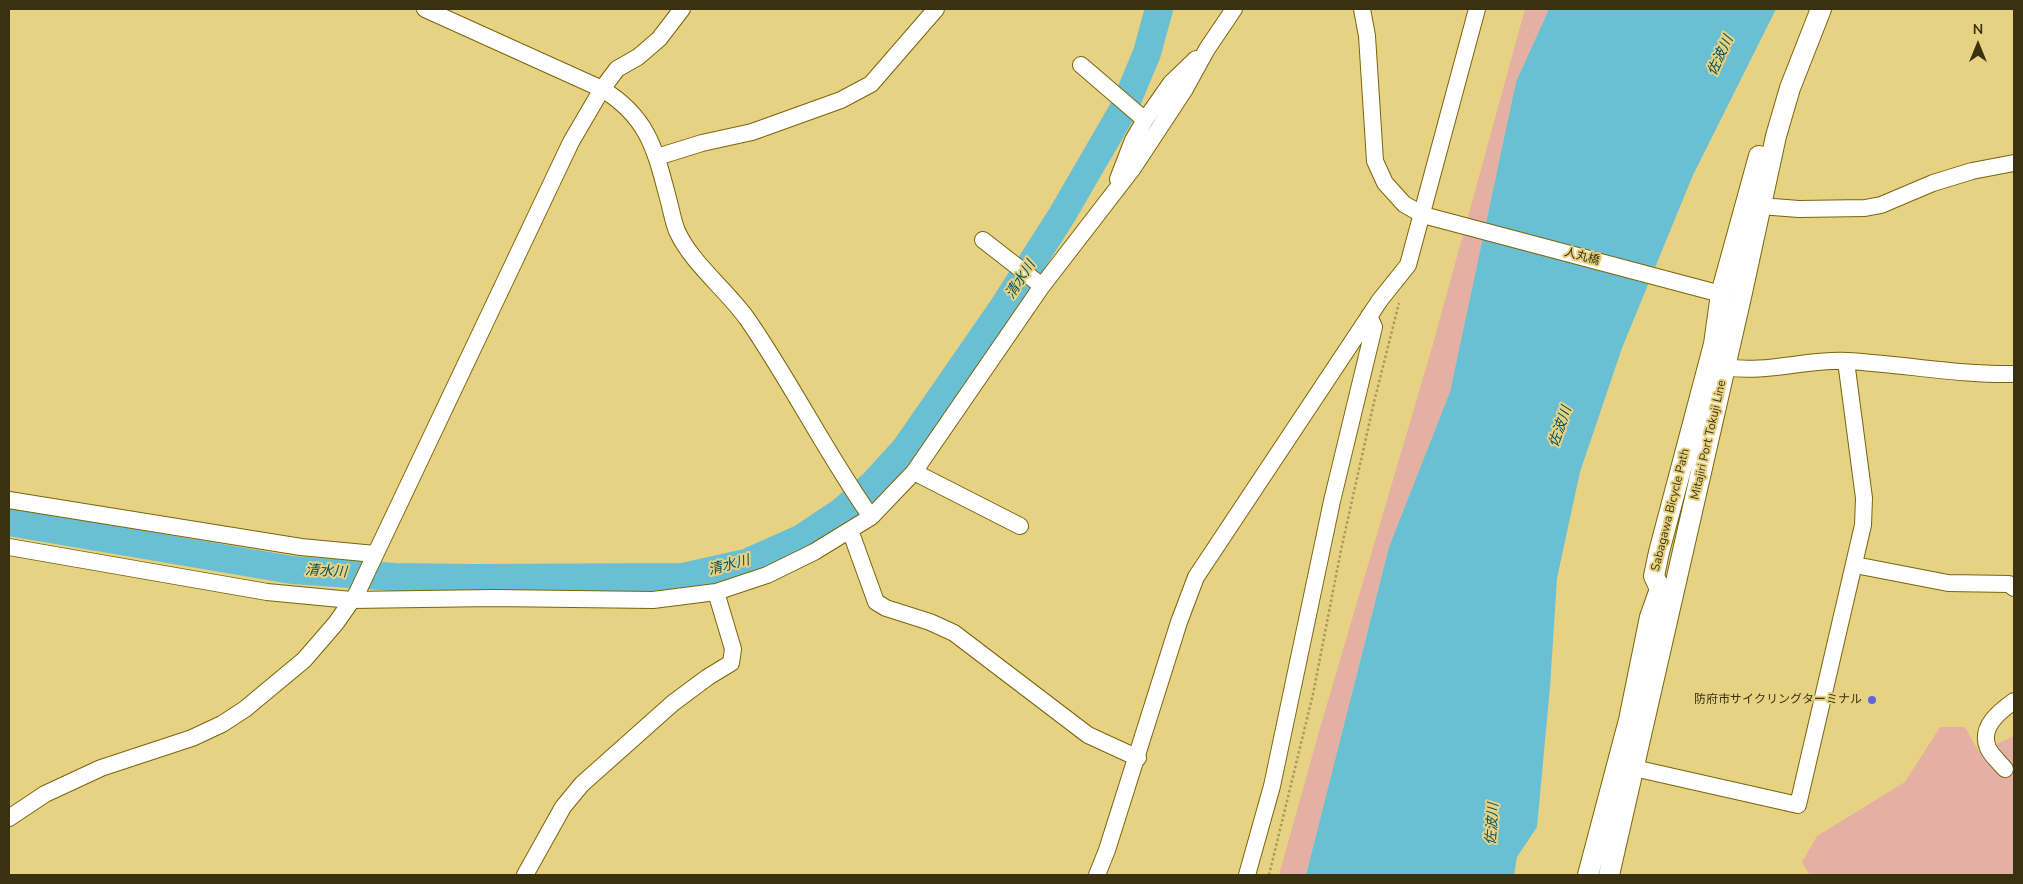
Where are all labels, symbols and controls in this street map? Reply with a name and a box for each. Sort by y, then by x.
north arrow [1953,20,2003,70]
text: N [1973,20,1983,39]
water label: 佐波川 [1705,33,1737,79]
street label: 人丸橋 [1563,245,1601,269]
water label: 清水川 [1003,258,1039,302]
street label: Mitajiri Port Tokuji Line [1688,379,1730,501]
water label: 佐波川 [1546,404,1576,450]
street label: Sabagawa Bicycle Path [1649,447,1693,573]
water label: 清水川 [707,552,751,580]
water label: 清水川 [305,563,347,581]
place label: 防府市サイクリングターミナル [1694,693,1862,707]
marker: 防府市サイクリングターミナル [1866,694,1878,706]
water label: 佐波川 [1483,802,1503,846]

